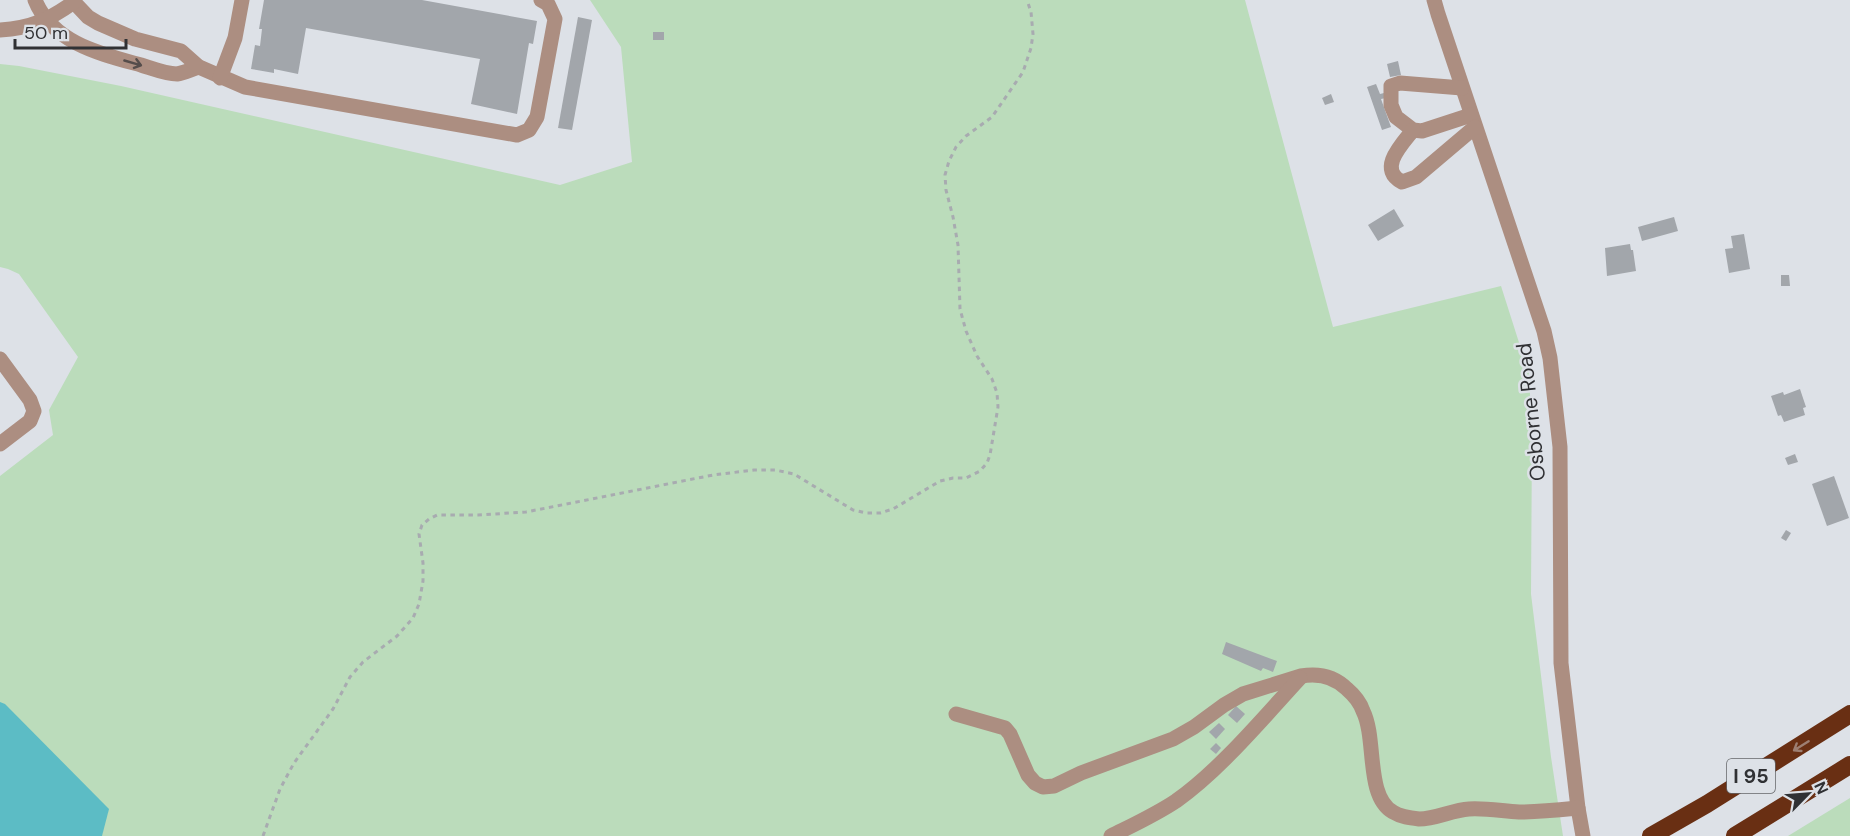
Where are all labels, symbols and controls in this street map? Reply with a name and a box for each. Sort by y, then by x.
scale bar [15,12,126,50]
text: 50 m [24,21,68,45]
one-way arrow [124,57,143,69]
street label: Osborne Road [1510,342,1552,482]
one-way arrow [1793,740,1810,752]
road number: I 95 [1727,759,1775,793]
north arrow [1778,764,1838,824]
text: N [1809,778,1833,798]

